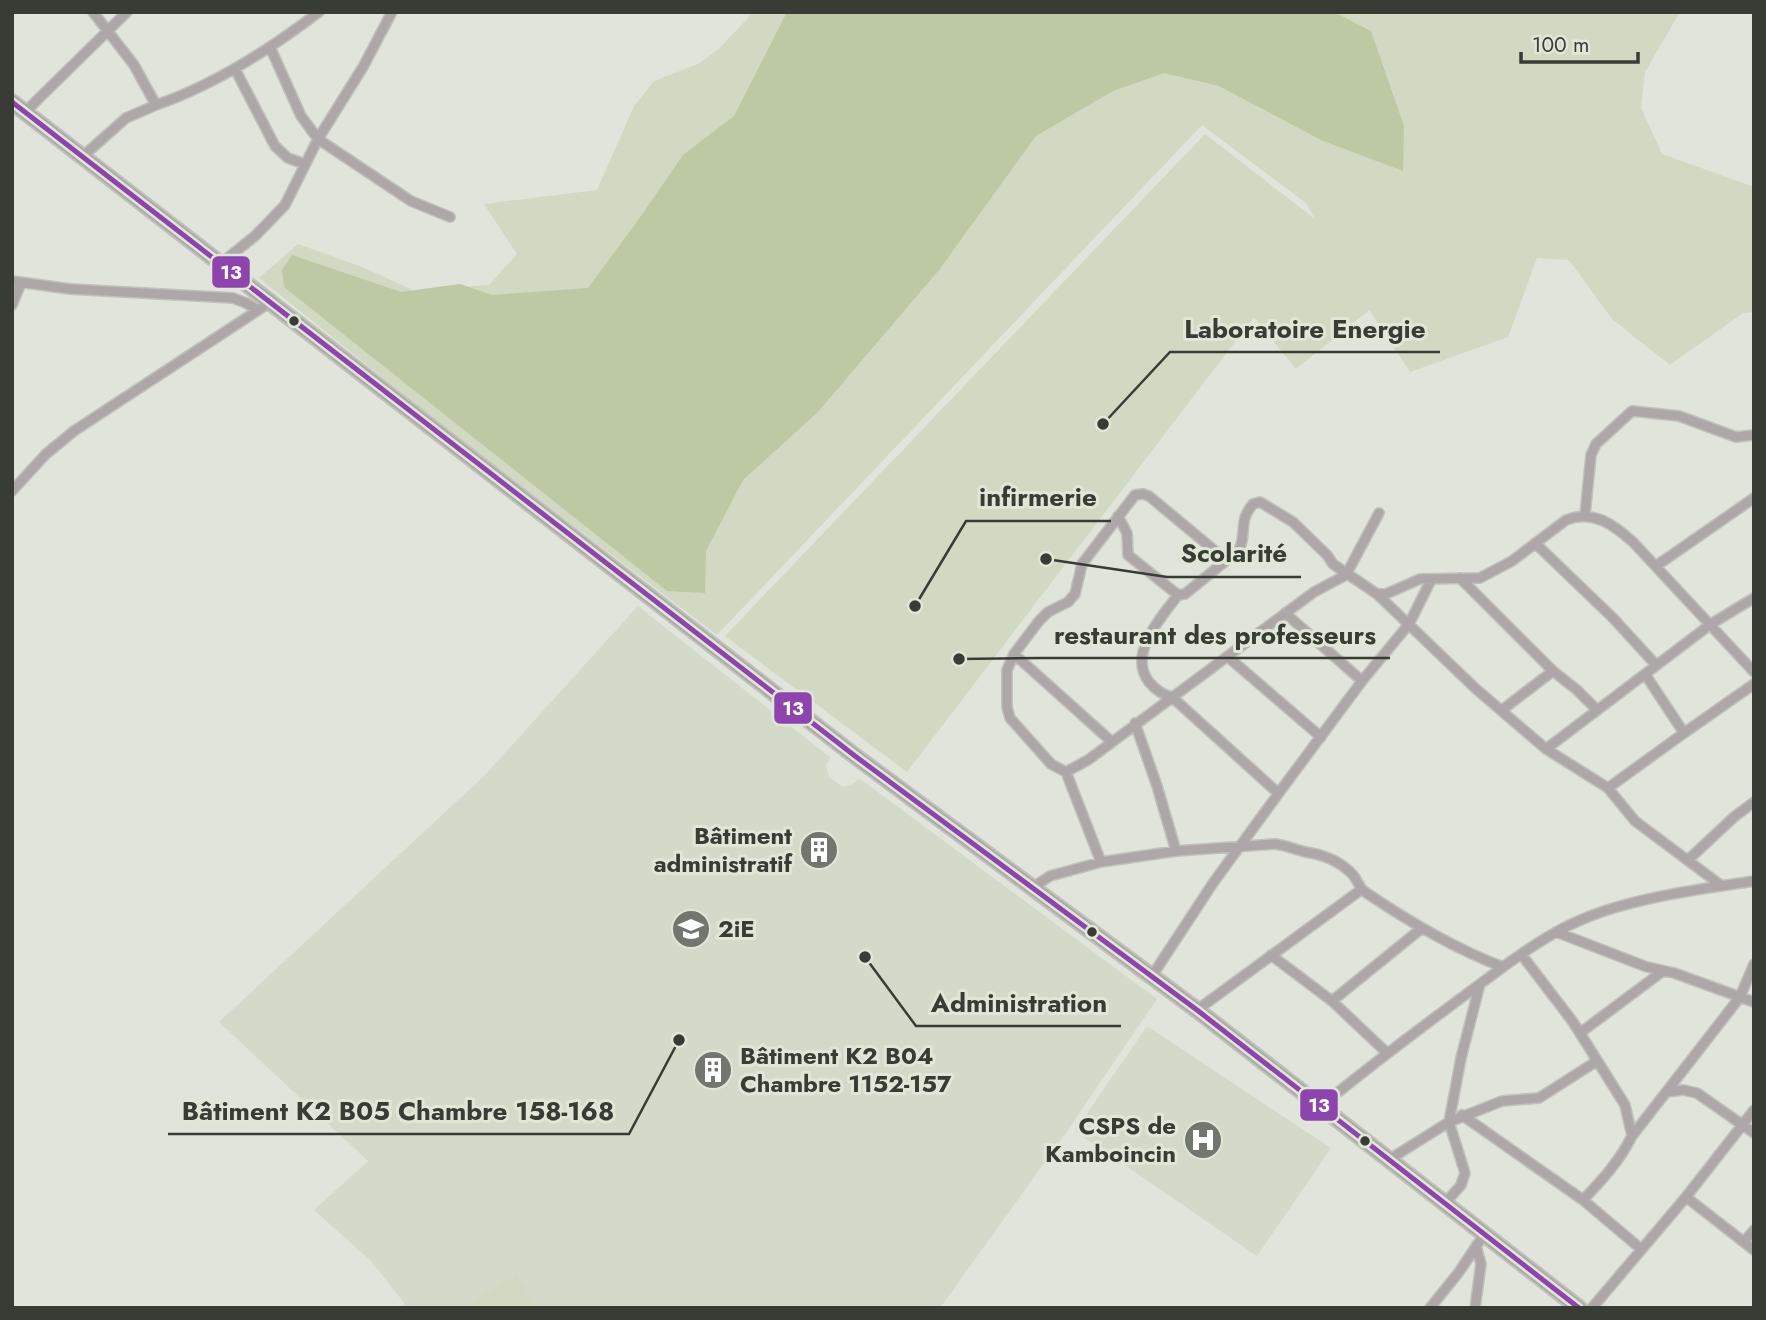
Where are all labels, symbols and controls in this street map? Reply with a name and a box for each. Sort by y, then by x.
scale bar [1521,21,1638,65]
text: 100 m [1532,30,1589,60]
line badge: 13 [211,255,251,289]
text: 13 [220,259,242,286]
callout: Laboratoire Energie [1170,305,1440,352]
text: Laboratoire Energie [1184,310,1426,348]
unlabelled marker [287,314,301,328]
callout: infirmerie [966,474,1111,521]
text: infirmerie [979,478,1097,516]
callout: Scolarité [1167,530,1301,577]
text: Scolarité [1181,534,1287,572]
callout: restaurant des professeurs [1040,611,1390,658]
text: restaurant des professeurs [1054,616,1376,654]
line badge: 13 [773,691,813,725]
text: 13 [782,695,804,722]
place label: Bâtiment administratif [654,818,794,881]
building icon: Bâtiment administratif [798,829,840,871]
school or university icon: 2iE [670,908,712,950]
place label: 2iE [718,911,755,946]
unlabelled marker [1085,925,1099,939]
callout: Administration [916,979,1121,1026]
text: Administration [930,984,1107,1022]
place label: Bâtiment K2 B04 Chambre 1152-157 [740,1038,952,1101]
building icon: Bâtiment K2 B04 Chambre 1152-157 [692,1049,734,1091]
callout: Bâtiment K2 B05 Chambre 158-168 [168,1087,629,1134]
line badge: 13 [1299,1088,1339,1122]
text: Bâtiment K2 B05 Chambre 158-168 [182,1092,614,1130]
text: 13 [1308,1092,1330,1119]
place label: CSPS de Kamboincin [1045,1108,1176,1171]
hospital icon: CSPS de Kamboincin [1182,1119,1224,1161]
unlabelled marker [1358,1134,1372,1148]

